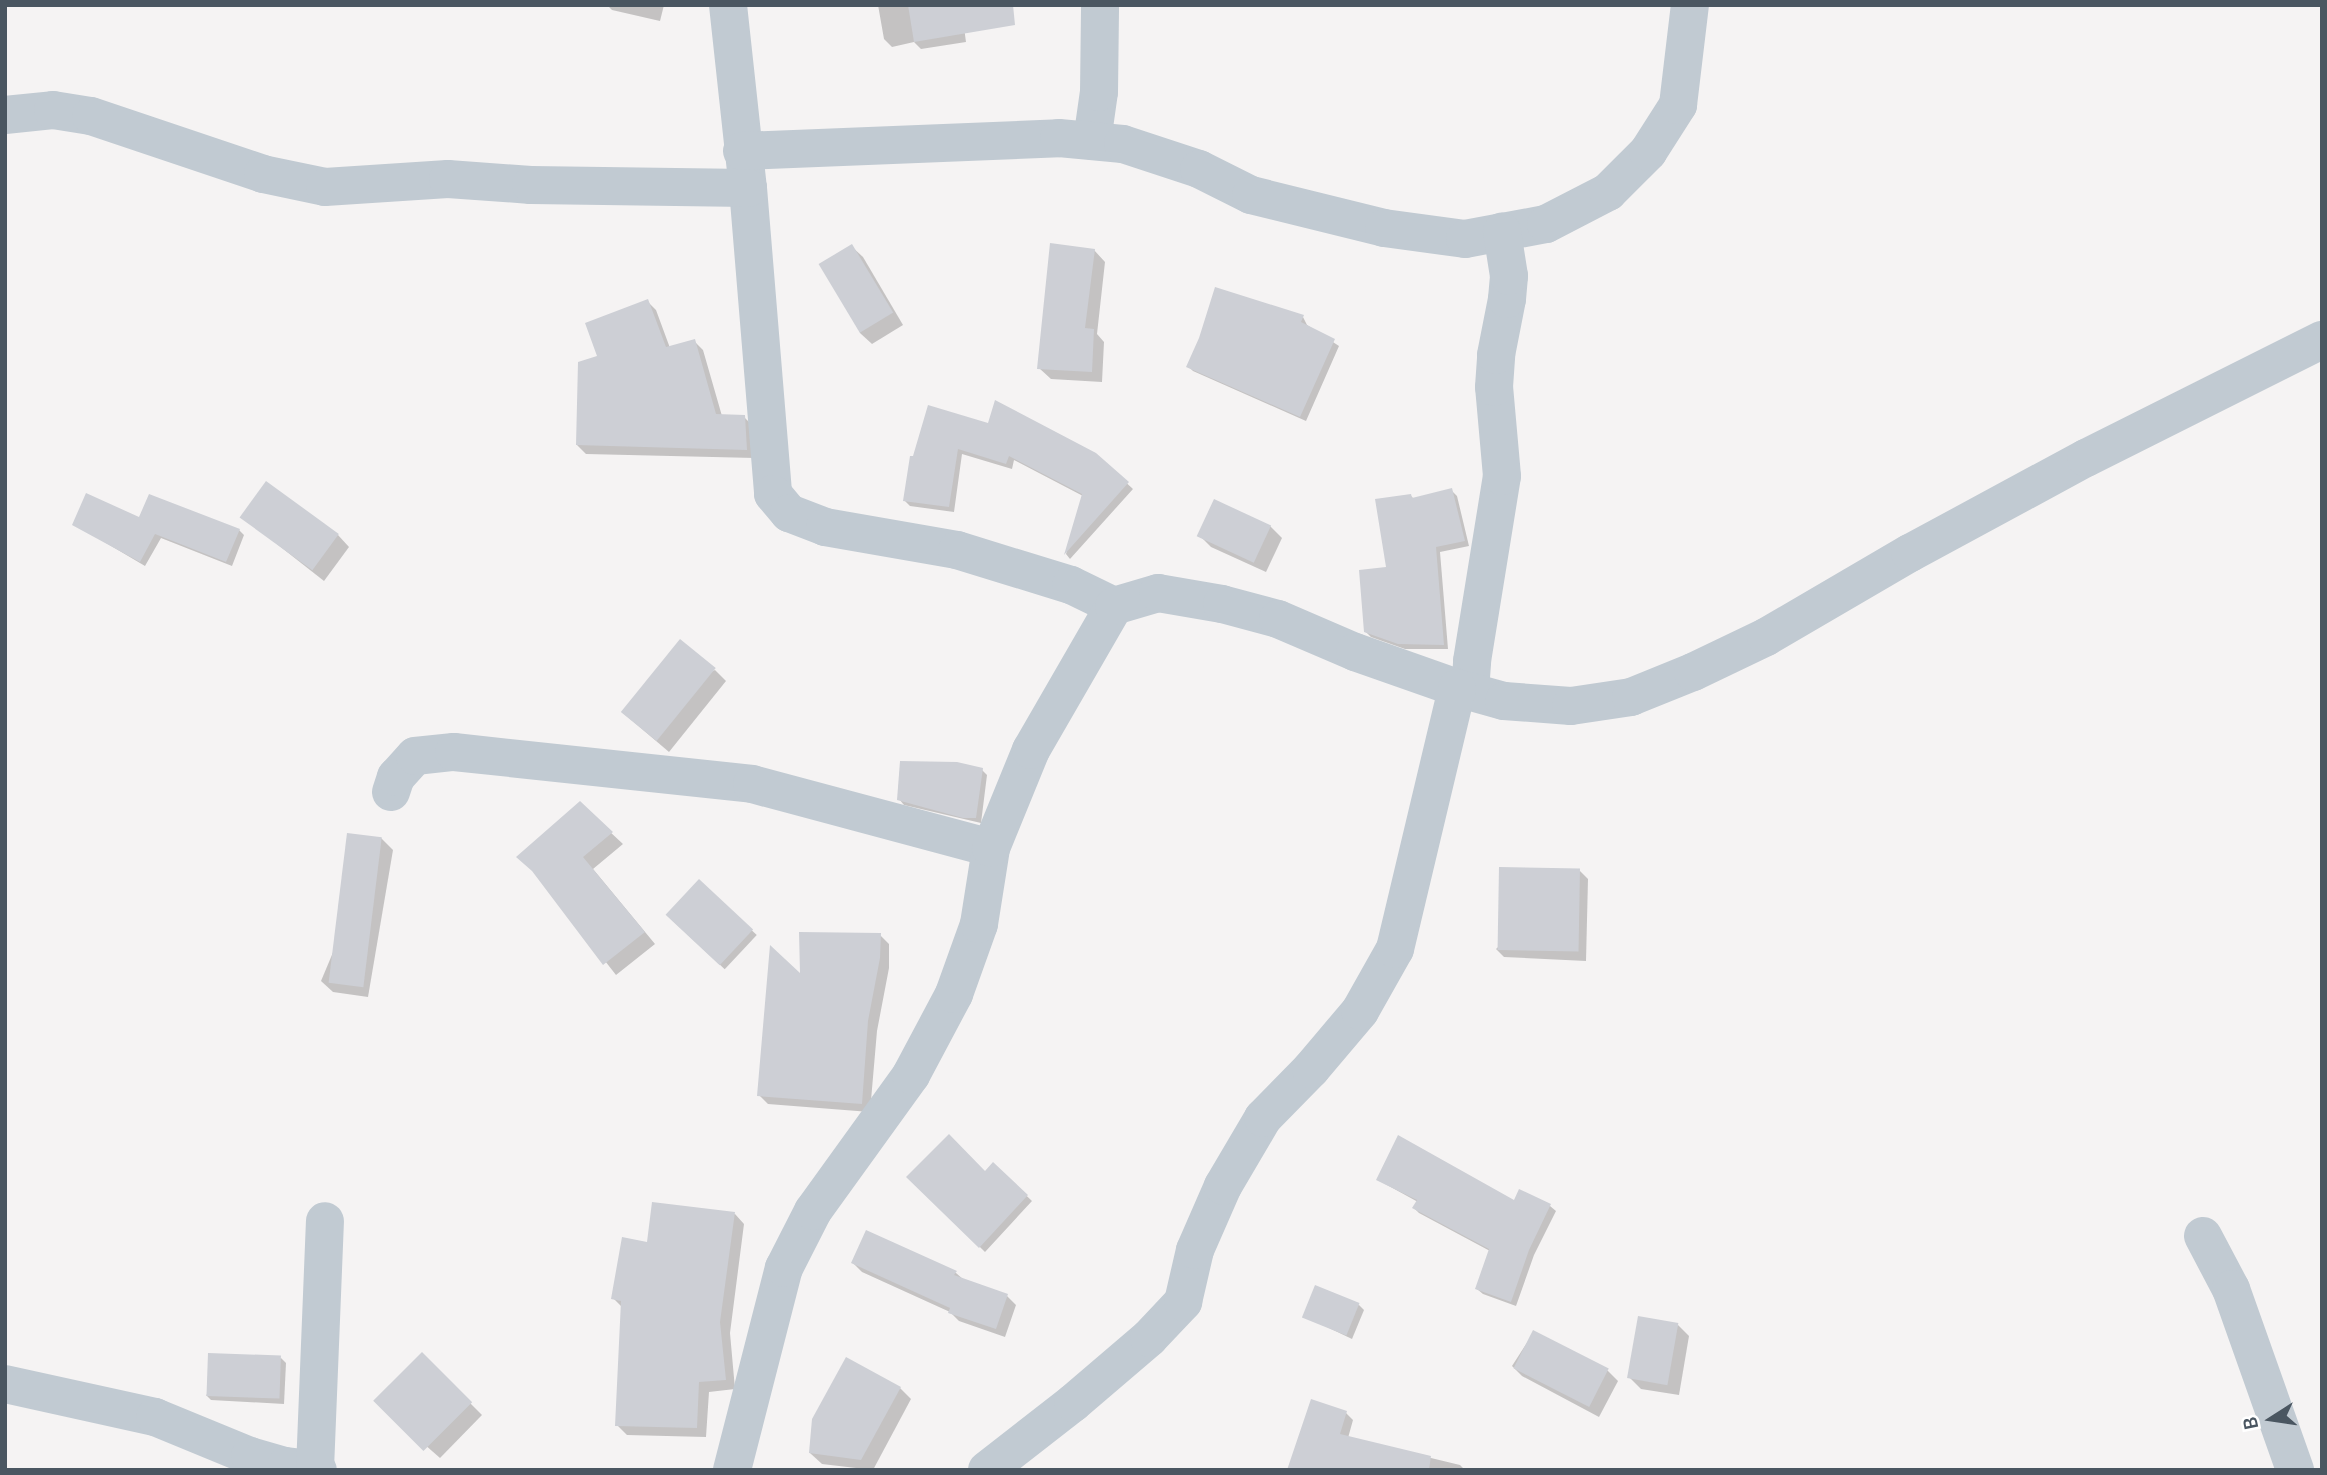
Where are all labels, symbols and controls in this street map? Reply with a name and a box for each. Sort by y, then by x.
north arrow [2236,1384,2306,1454]
text: B [2237,1415,2263,1432]

